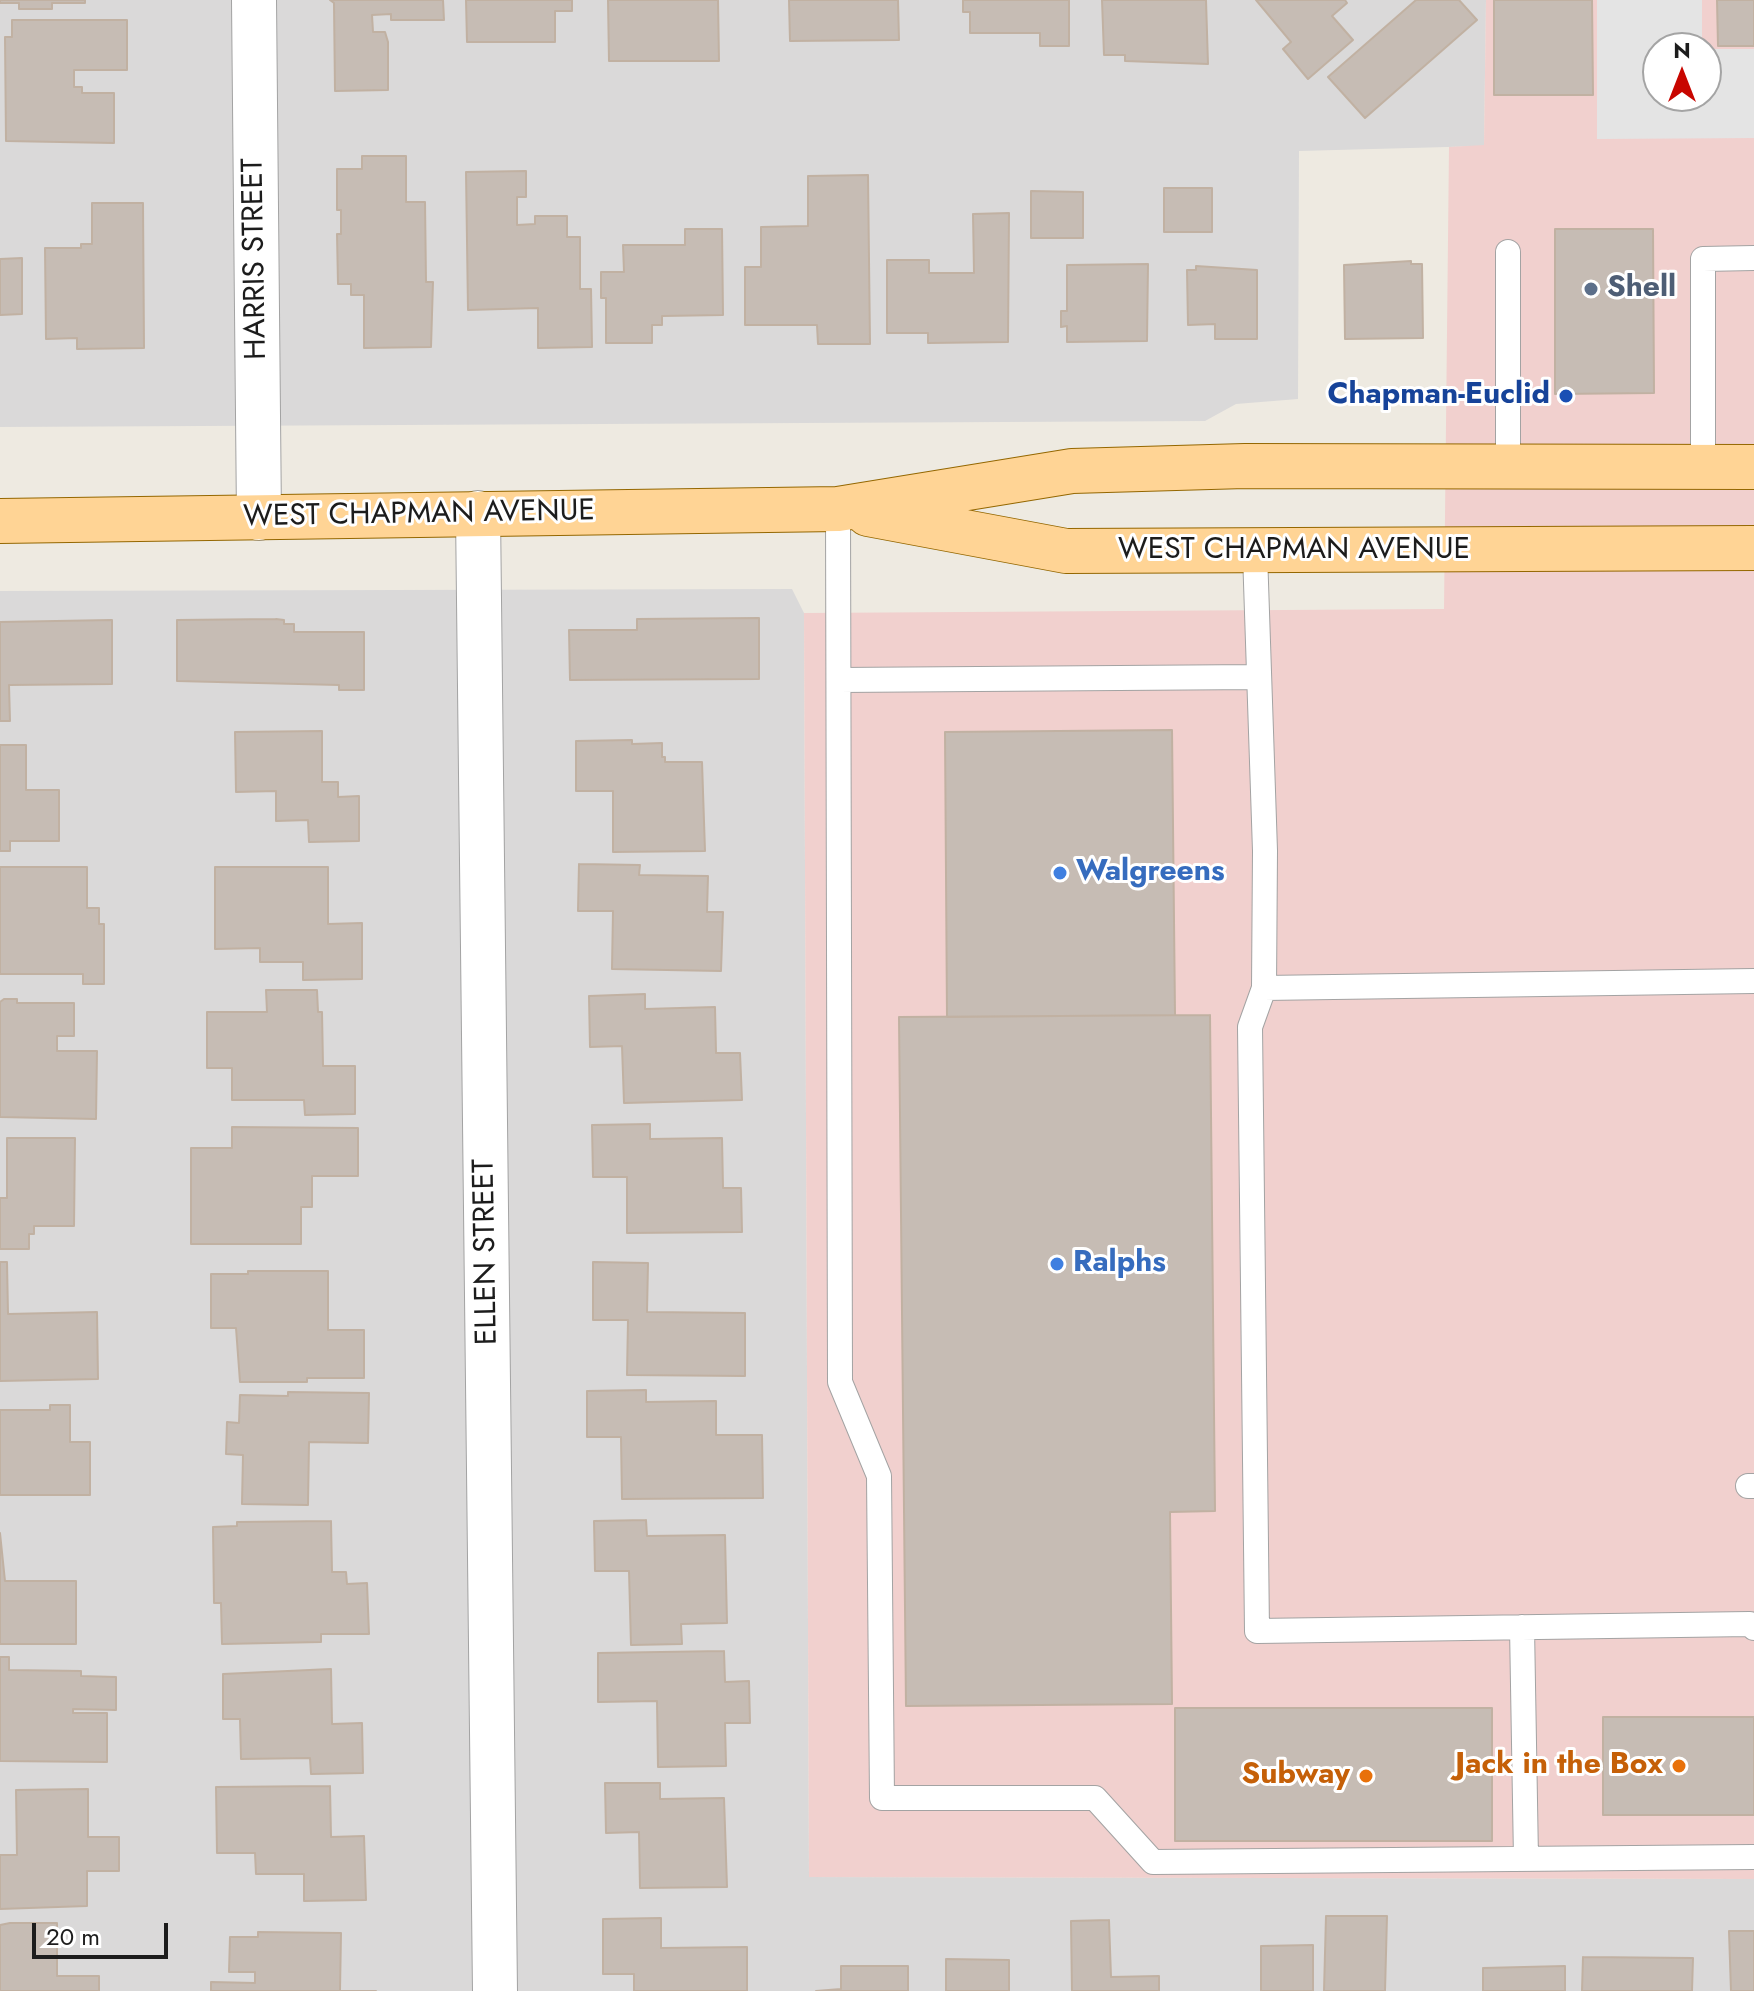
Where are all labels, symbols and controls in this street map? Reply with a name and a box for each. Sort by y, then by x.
north arrow [1642,32,1722,112]
text: N [1673,34,1691,66]
street label: HARRIS STREET [236,158,276,360]
place label: Shell [1607,271,1676,307]
marker: Shell [1582,280,1600,298]
place label: Chapman-Euclid [1327,378,1550,414]
marker: Chapman-Euclid [1557,387,1575,405]
street label: WEST CHAPMAN AVENUE [243,494,595,536]
street label: WEST CHAPMAN AVENUE [1118,533,1470,569]
place label: Walgreens [1076,855,1225,891]
marker: Walgreens [1051,864,1069,882]
street label: ELLEN STREET [467,1159,507,1345]
place label: Ralphs [1073,1246,1166,1282]
marker: Ralphs [1048,1255,1066,1273]
place label: Jack in the Box [1455,1748,1663,1784]
marker: Jack in the Box [1670,1757,1688,1775]
place label: Subway [1241,1758,1350,1794]
marker: Subway [1357,1767,1375,1785]
scale bar [36,1907,172,1957]
text: 20 m [46,1919,100,1954]

